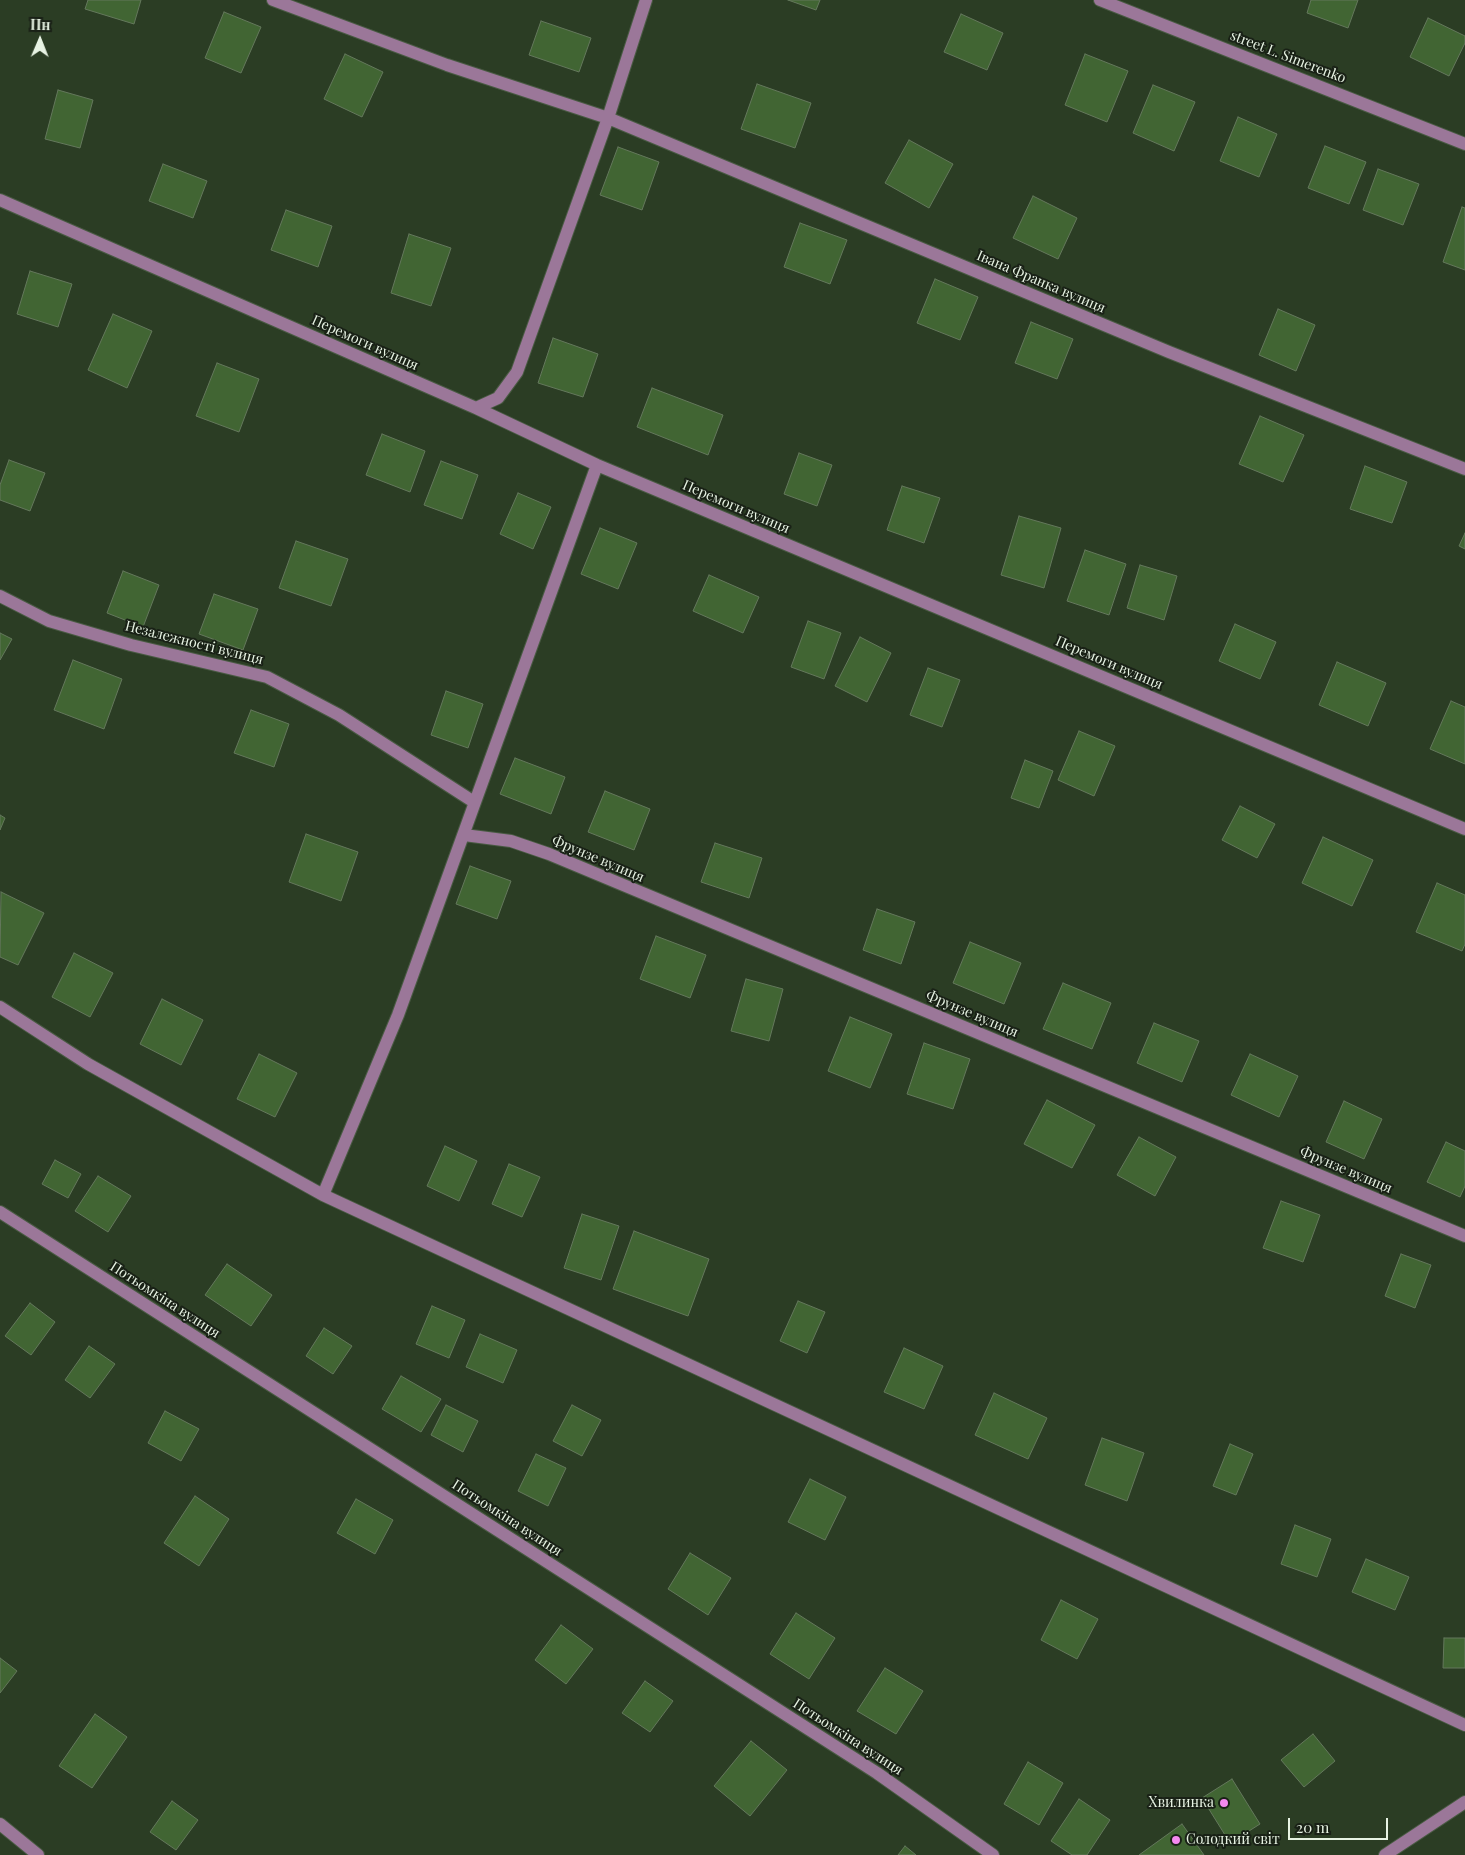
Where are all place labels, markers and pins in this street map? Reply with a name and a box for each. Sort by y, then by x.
place label: Хвилинка [1149,1795,1214,1811]
marker: Хвилинка [1218,1797,1230,1809]
place label: Солодкий світ [1186,1832,1280,1848]
marker: Солодкий світ [1170,1834,1182,1846]

